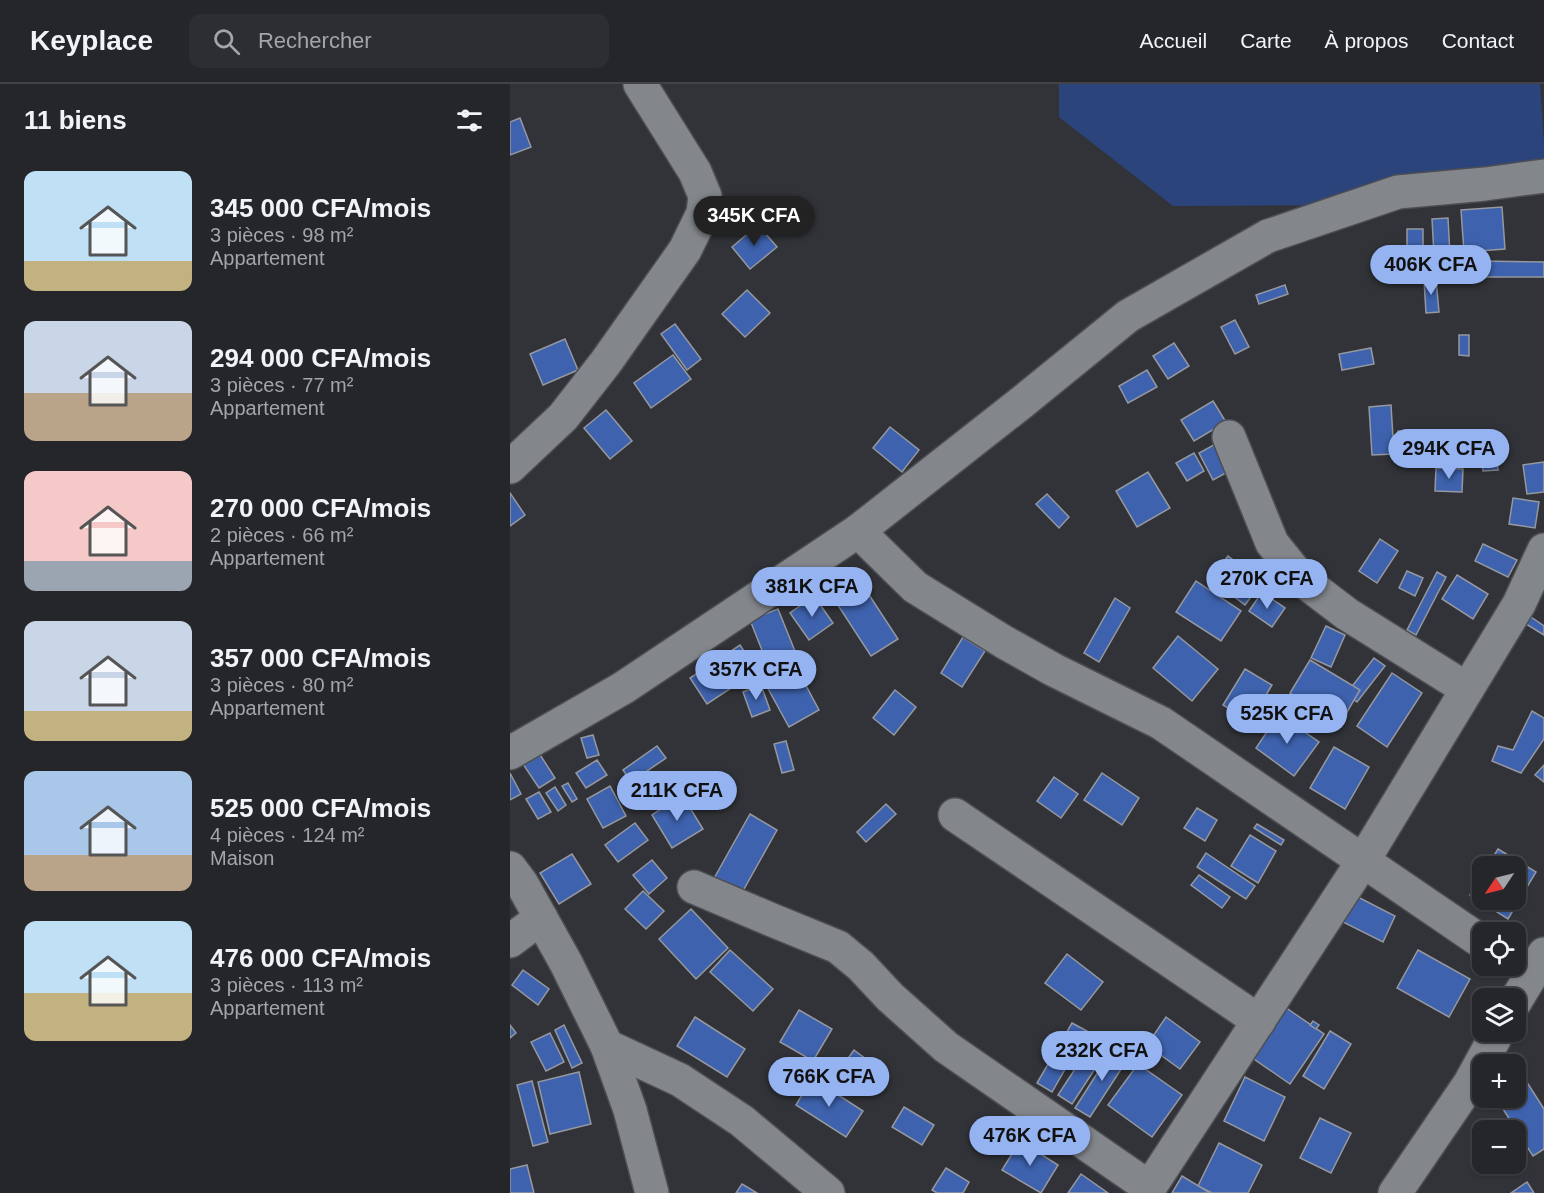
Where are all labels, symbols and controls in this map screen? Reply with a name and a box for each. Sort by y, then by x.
search box [189,14,609,68]
text: Keyplace [30,25,153,56]
icon: search [210,25,243,58]
text: Rechercher [258,28,372,53]
text: Accueil [1140,29,1207,52]
text: Carte [1240,29,1292,52]
text: À propos [1325,29,1409,52]
text: Contact [1442,29,1514,52]
icon: filters [453,104,486,137]
text: 11 biens [24,105,127,135]
text: 345 000 CFA/mois [210,193,431,223]
icon: home [72,195,144,267]
pin: 345K CFA [692,196,816,247]
text: 345K CFA [707,204,801,226]
text: 3 pièces · 98 m² [210,224,353,246]
pin: 406K CFA [1369,245,1493,296]
text: Appartement [210,247,325,269]
text: 406K CFA [1384,253,1478,275]
text: 294 000 CFA/mois [210,343,431,373]
icon: home [72,345,144,417]
text: 3 pièces · 77 m² [210,374,353,396]
text: Appartement [210,397,325,419]
pin: 294K CFA [1387,429,1511,480]
text: 294K CFA [1402,437,1496,459]
text: 270 000 CFA/mois [210,493,431,523]
icon: home [72,495,144,567]
text: 2 pièces · 66 m² [210,524,353,546]
text: Appartement [210,547,325,569]
pin: 270K CFA [1205,559,1329,610]
pin: 381K CFA [750,567,874,618]
text: 270K CFA [1220,567,1314,589]
text: 381K CFA [765,575,859,597]
text: 357 000 CFA/mois [210,643,431,673]
icon: home [72,645,144,717]
pin: 357K CFA [694,650,818,701]
text: 357K CFA [709,658,803,680]
text: 3 pièces · 80 m² [210,674,353,696]
pin: 525K CFA [1225,694,1349,745]
text: Appartement [210,697,325,719]
text: 525K CFA [1240,702,1334,724]
pin: 211K CFA [615,771,739,822]
text: 211K CFA [631,779,723,801]
text: 525 000 CFA/mois [210,793,431,823]
icon: home [72,795,144,867]
text: 4 pièces · 124 m² [210,824,365,846]
text: Maison [210,847,274,869]
north arrow [1472,856,1526,910]
map controls [1472,856,1526,1174]
button: locate [1472,922,1526,976]
text: 476 000 CFA/mois [210,943,431,973]
icon: home [72,945,144,1017]
text: 3 pièces · 113 m² [210,974,363,996]
button: layers [1472,988,1526,1042]
text: Appartement [210,997,325,1019]
pin: 232K CFA [1040,1031,1164,1082]
text: 232K CFA [1055,1039,1149,1061]
button: + [1472,1054,1526,1108]
pin: 766K CFA [767,1057,891,1108]
text: 766K CFA [782,1065,876,1087]
pin: 476K CFA [968,1116,1092,1167]
button: − [1472,1120,1526,1174]
text: 476K CFA [983,1124,1077,1146]

